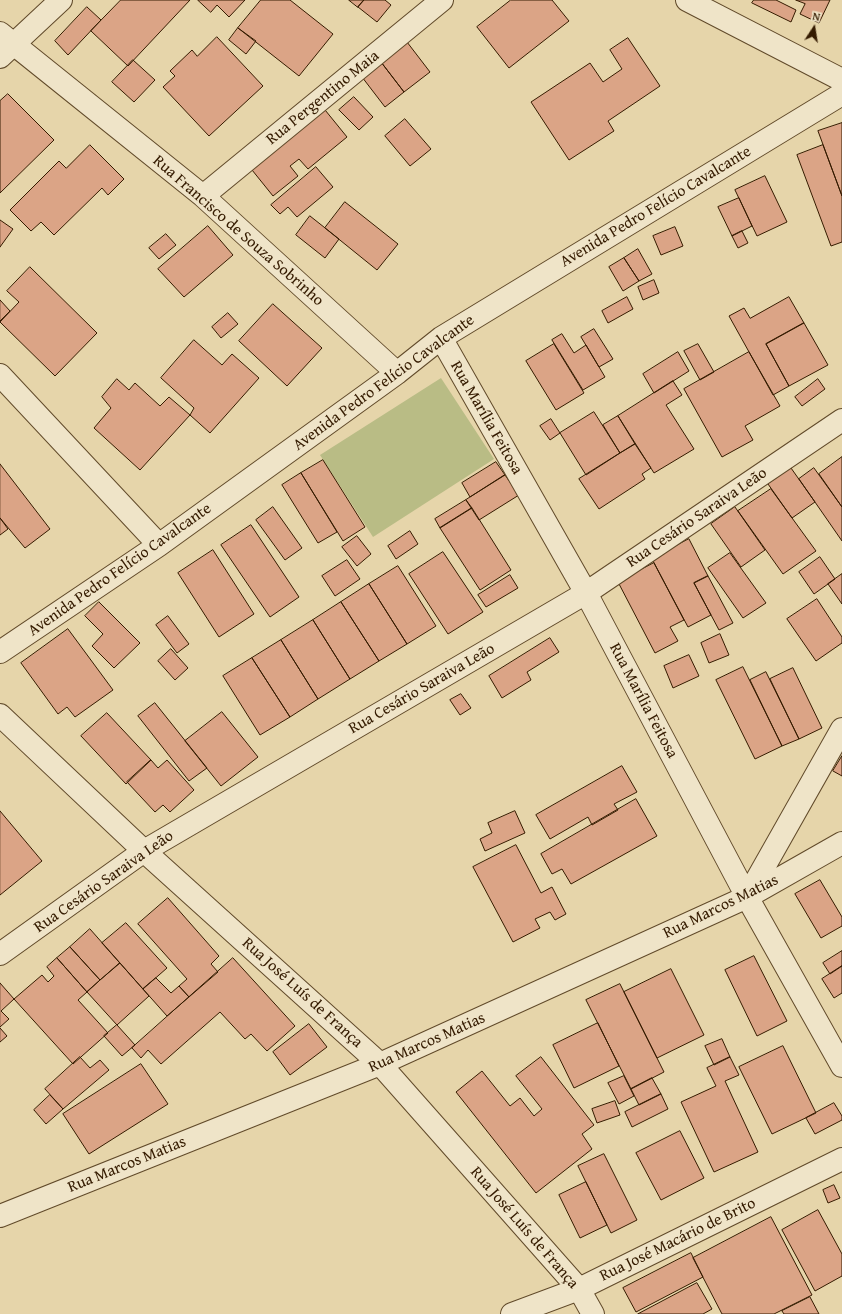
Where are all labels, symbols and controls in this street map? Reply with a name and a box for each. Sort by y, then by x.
north arrow [794,8,834,48]
text: N [811,8,822,25]
street label: Rua Pergentino Maia [263,47,383,149]
street label: Avenida Pedro Felício Cavalcante [557,142,755,272]
street label: Rua Francisco de Souza Sobrinho [149,152,327,310]
street label: Avenida Pedro Felício Cavalcante [290,311,478,455]
street label: Rua Marília Feitosa [446,358,526,478]
street label: Rua Cesário Saraiva Leão [623,464,771,572]
street label: Avenida Pedro Felício Cavalcante [25,499,215,641]
street label: Rua Cesário Saraiva Leão [346,639,498,739]
street label: Rua Marília Feitosa [605,640,681,762]
street label: Rua Cesário Saraiva Leão [31,827,177,937]
street label: Rua Marcos Matias [660,871,782,943]
street label: Rua José Luís de França [238,934,366,1052]
street label: Rua Marcos Matias [366,1009,488,1077]
street label: Rua Marcos Matias [65,1133,189,1197]
street label: Rua José Luís de França [466,1163,582,1293]
street label: Rua José Macário de Brito [597,1194,759,1286]

